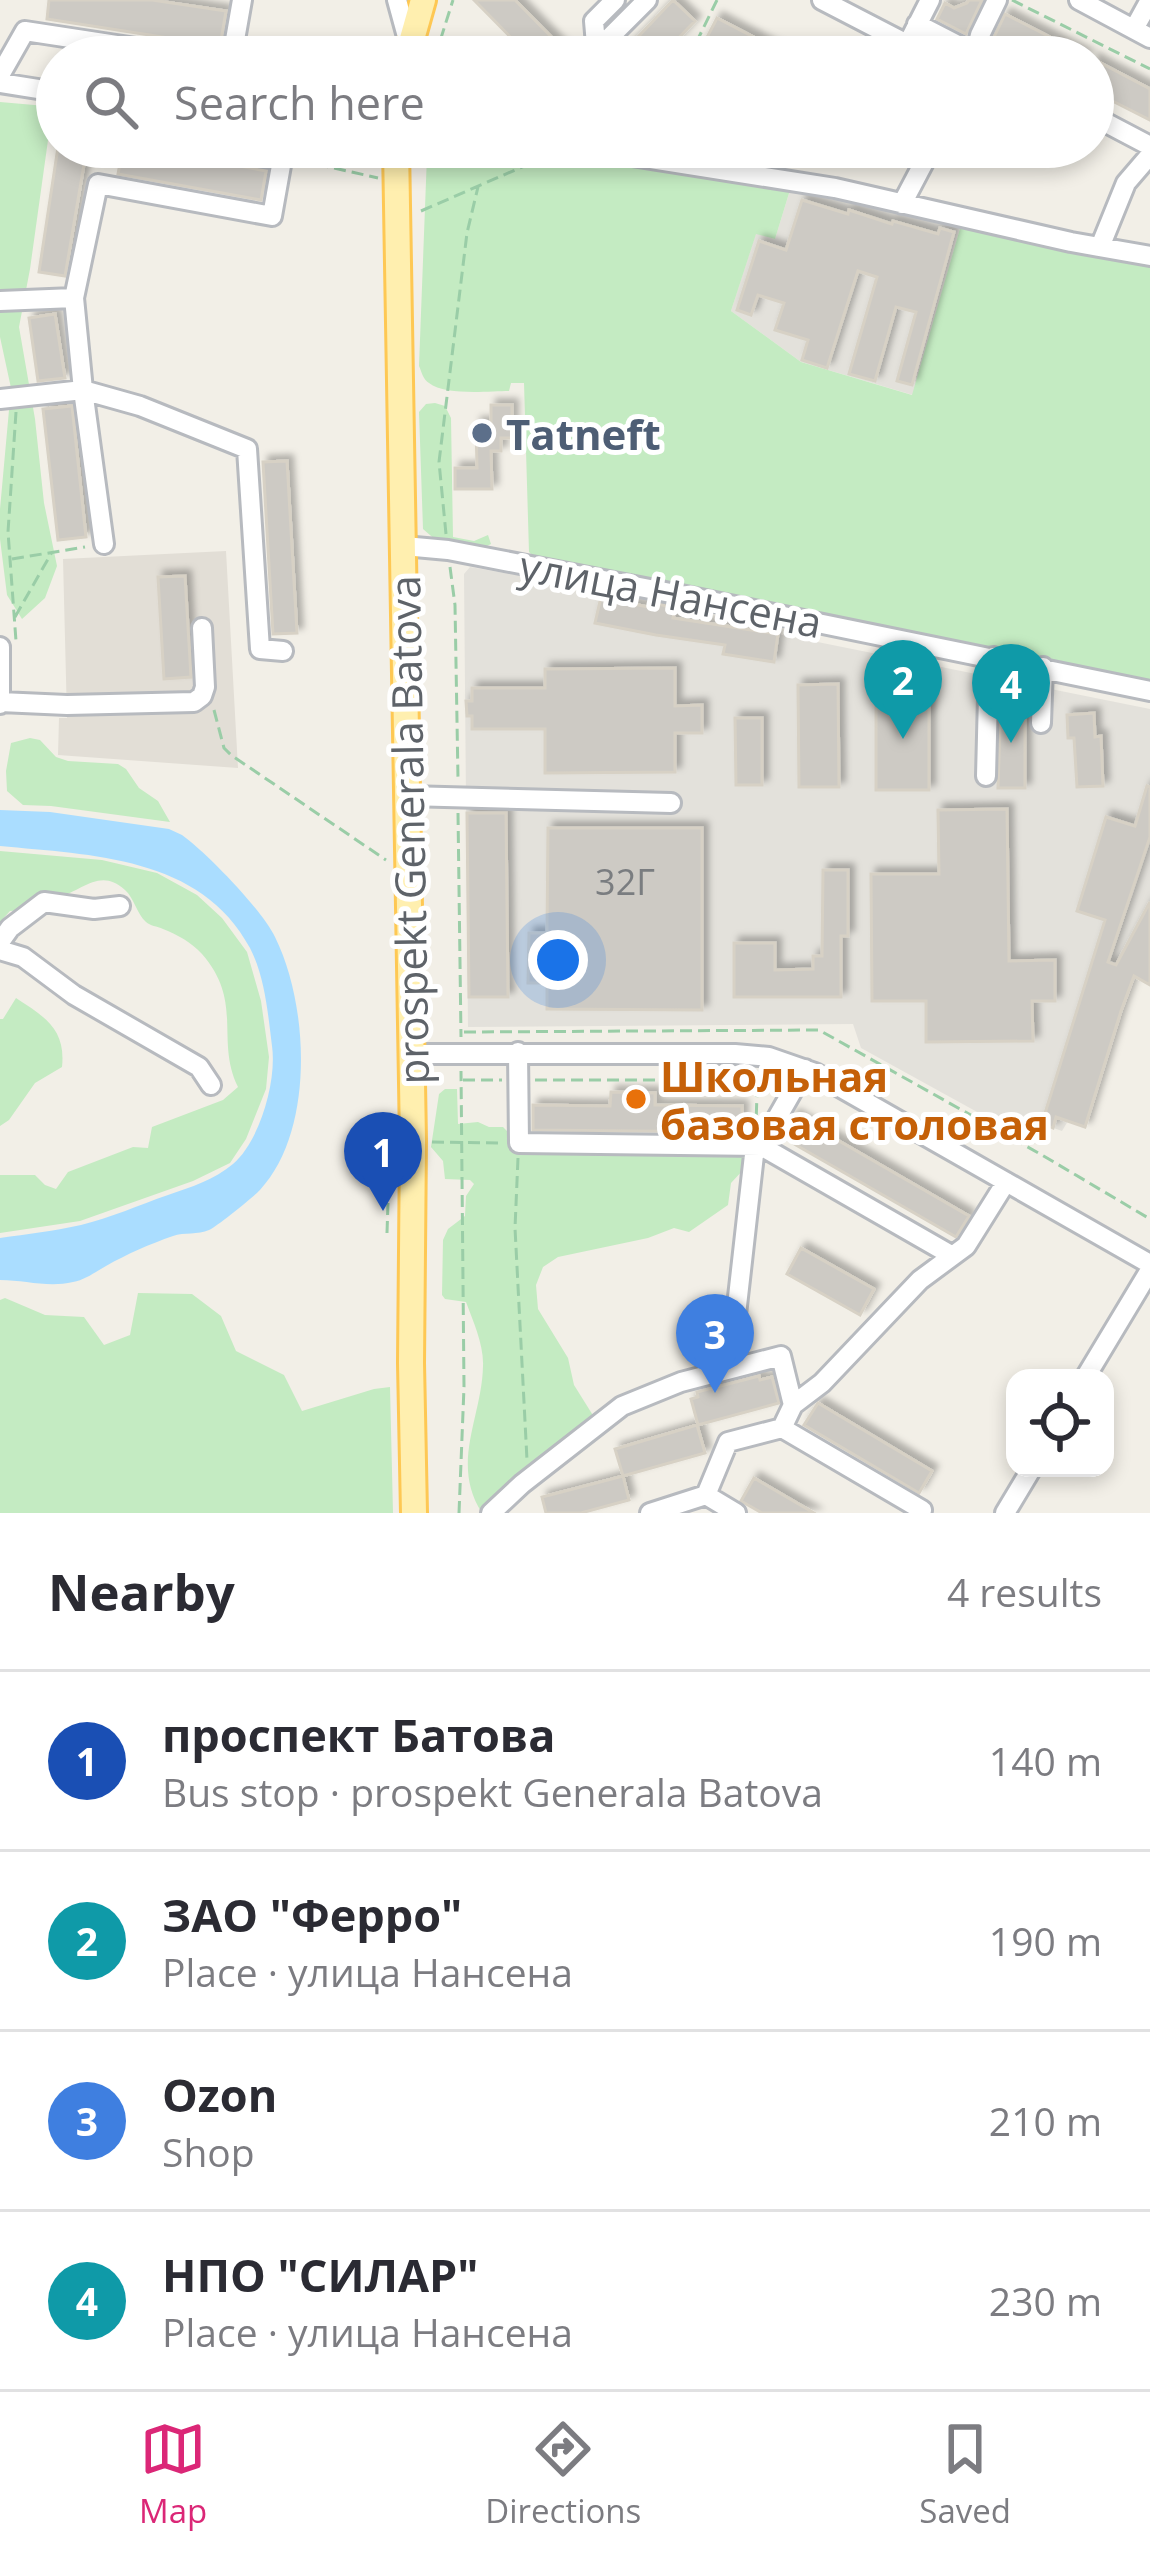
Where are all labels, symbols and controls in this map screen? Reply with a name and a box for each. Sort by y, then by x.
search box [36,36,1114,168]
icon: search [78,69,144,135]
text: Search here [174,72,425,133]
place label: Tatneft [506,405,661,462]
marker: Tatneft [469,420,495,446]
street label: улица Нансена [515,536,827,650]
street label: prospekt Generala Batova [375,575,441,1085]
pin: 2 [864,640,942,739]
pin: 4 [972,644,1050,743]
house number: 32Г [595,857,655,906]
your location [528,930,588,990]
place label: Школьная базовая столовая [660,1047,1049,1152]
marker: Школьная базовая столовая [623,1086,649,1112]
pin: 1 [344,1112,422,1211]
pin: 3 [676,1294,754,1393]
map controls [1006,1369,1114,1477]
button: locate [1006,1369,1114,1477]
text: Nearby [48,1556,235,1626]
text: 4 results [947,1565,1102,1618]
text: проспект Батова [162,1704,555,1765]
text: 1 [76,1734,98,1787]
text: 140 m [989,1734,1102,1787]
text: Bus stop · prospekt Generala Batova [162,1765,823,1818]
text: ЗАО "Ферро" [162,1884,462,1945]
text: 2 [76,1914,98,1967]
text: 190 m [989,1914,1102,1967]
text: Place · улица Нансена [162,1945,573,1998]
text: Ozon [162,2064,277,2125]
text: 3 [76,2094,98,2147]
text: 210 m [989,2094,1102,2147]
text: Shop [162,2125,255,2178]
text: НПО "СИЛАР" [162,2244,479,2305]
text: 4 [76,2274,98,2327]
text: 230 m [989,2274,1102,2327]
text: Place · улица Нансена [162,2305,573,2358]
tab: Map [139,2416,207,2533]
tab: Directions [485,2416,641,2533]
tab: Saved [919,2416,1011,2533]

